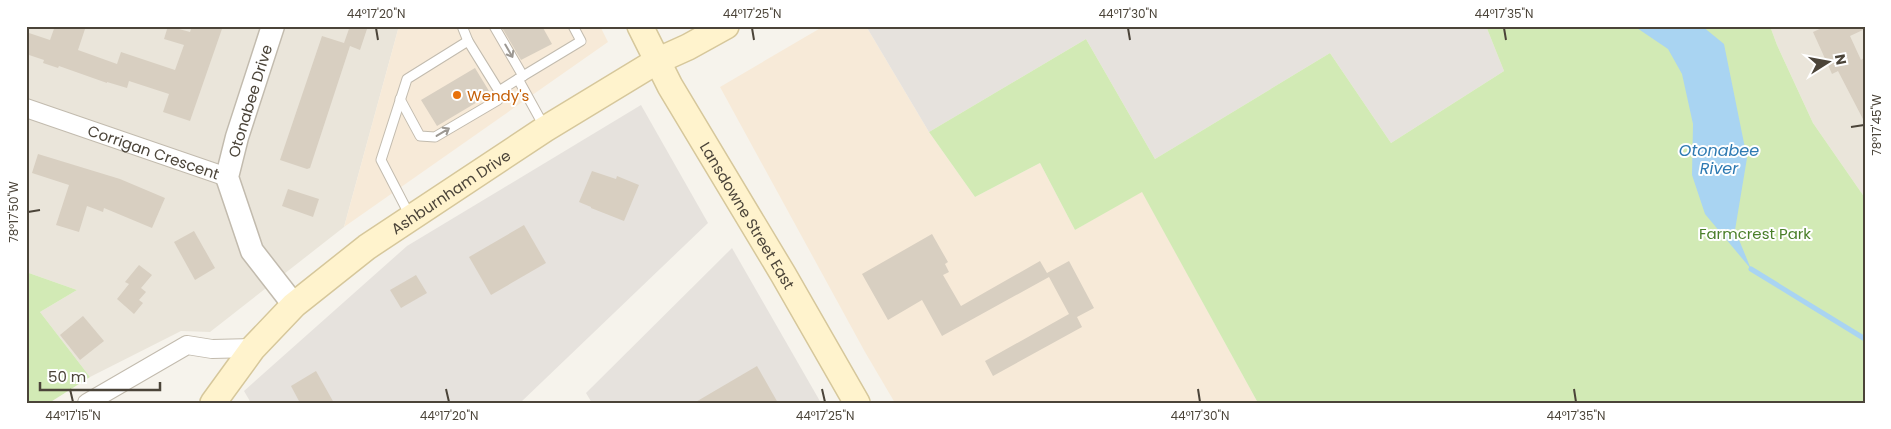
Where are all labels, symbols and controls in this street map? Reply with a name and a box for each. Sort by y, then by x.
text: 44°17'20"N [347,5,405,22]
text: 44°17'25"N [723,5,781,22]
text: 44°17'30"N [1099,5,1157,22]
text: 44°17'35"N [1475,5,1533,22]
north arrow [1804,38,1854,88]
street label: Otonabee Drive [223,42,277,160]
one-way arrow [504,44,514,58]
text: N [1830,52,1852,67]
place label: Wendy's [467,85,530,106]
marker: Wendy's [451,89,463,101]
text: 78°17'45"W [1868,94,1885,156]
street label: Corrigan Crescent [85,120,222,184]
one-way arrow [436,127,450,137]
street label: Lansdowne Street East [695,138,800,293]
water label: Otonabee River [1679,139,1759,180]
street label: Ashburnham Drive [387,144,515,239]
text: 78°17'50"W [5,181,22,243]
park label: Farmcrest Park [1699,223,1811,244]
scale bar [40,359,160,391]
text: 50 m [48,366,86,387]
text: 44°17'15"N [45,407,101,424]
text: 44°17'20"N [420,407,478,424]
text: 44°17'25"N [796,407,854,424]
text: 44°17'30"N [1171,407,1229,424]
text: 44°17'35"N [1547,407,1605,424]

